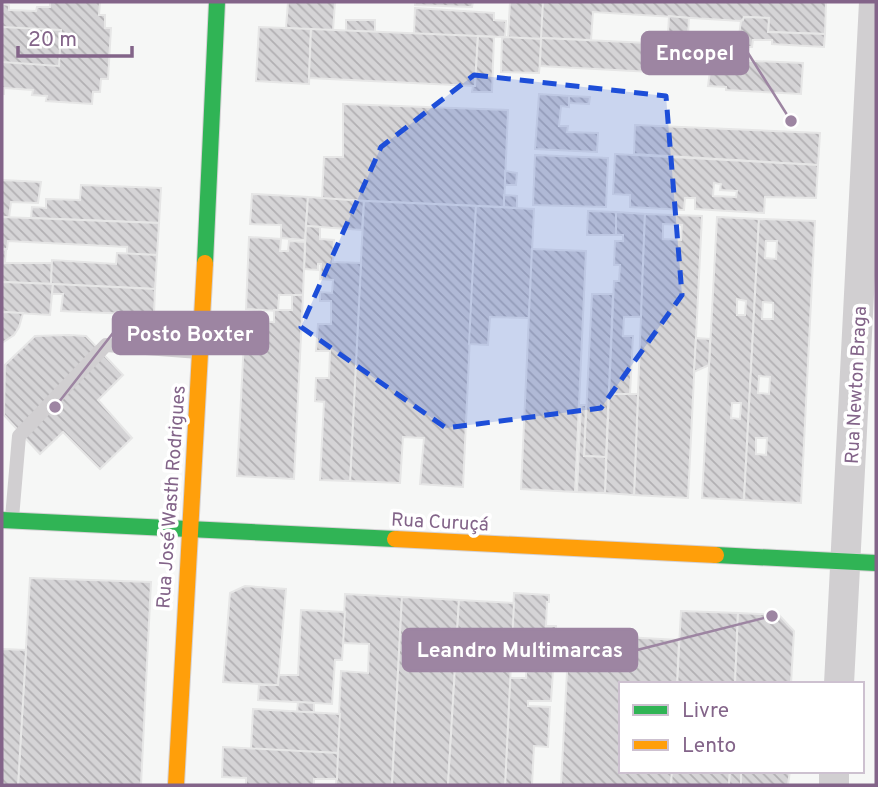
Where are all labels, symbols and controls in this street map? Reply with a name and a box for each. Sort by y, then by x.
scale bar [18,14,131,58]
text: 20 m [28,27,77,54]
callout: Encopel [642,32,748,74]
text: Encopel [656,41,734,68]
street label: Rua Newton Braga [841,305,873,465]
callout: Posto Boxter [113,312,268,354]
text: Posto Boxter [127,322,254,349]
street label: Rua José Wasth Rodrigues [152,385,192,610]
street label: Rua Curuçá [390,508,489,538]
callout: Leandro Multimarcas [403,629,637,671]
text: Leandro Multimarcas [417,638,623,665]
legend [619,682,864,773]
text: Livre [682,698,729,725]
text: Lento [682,733,736,760]

